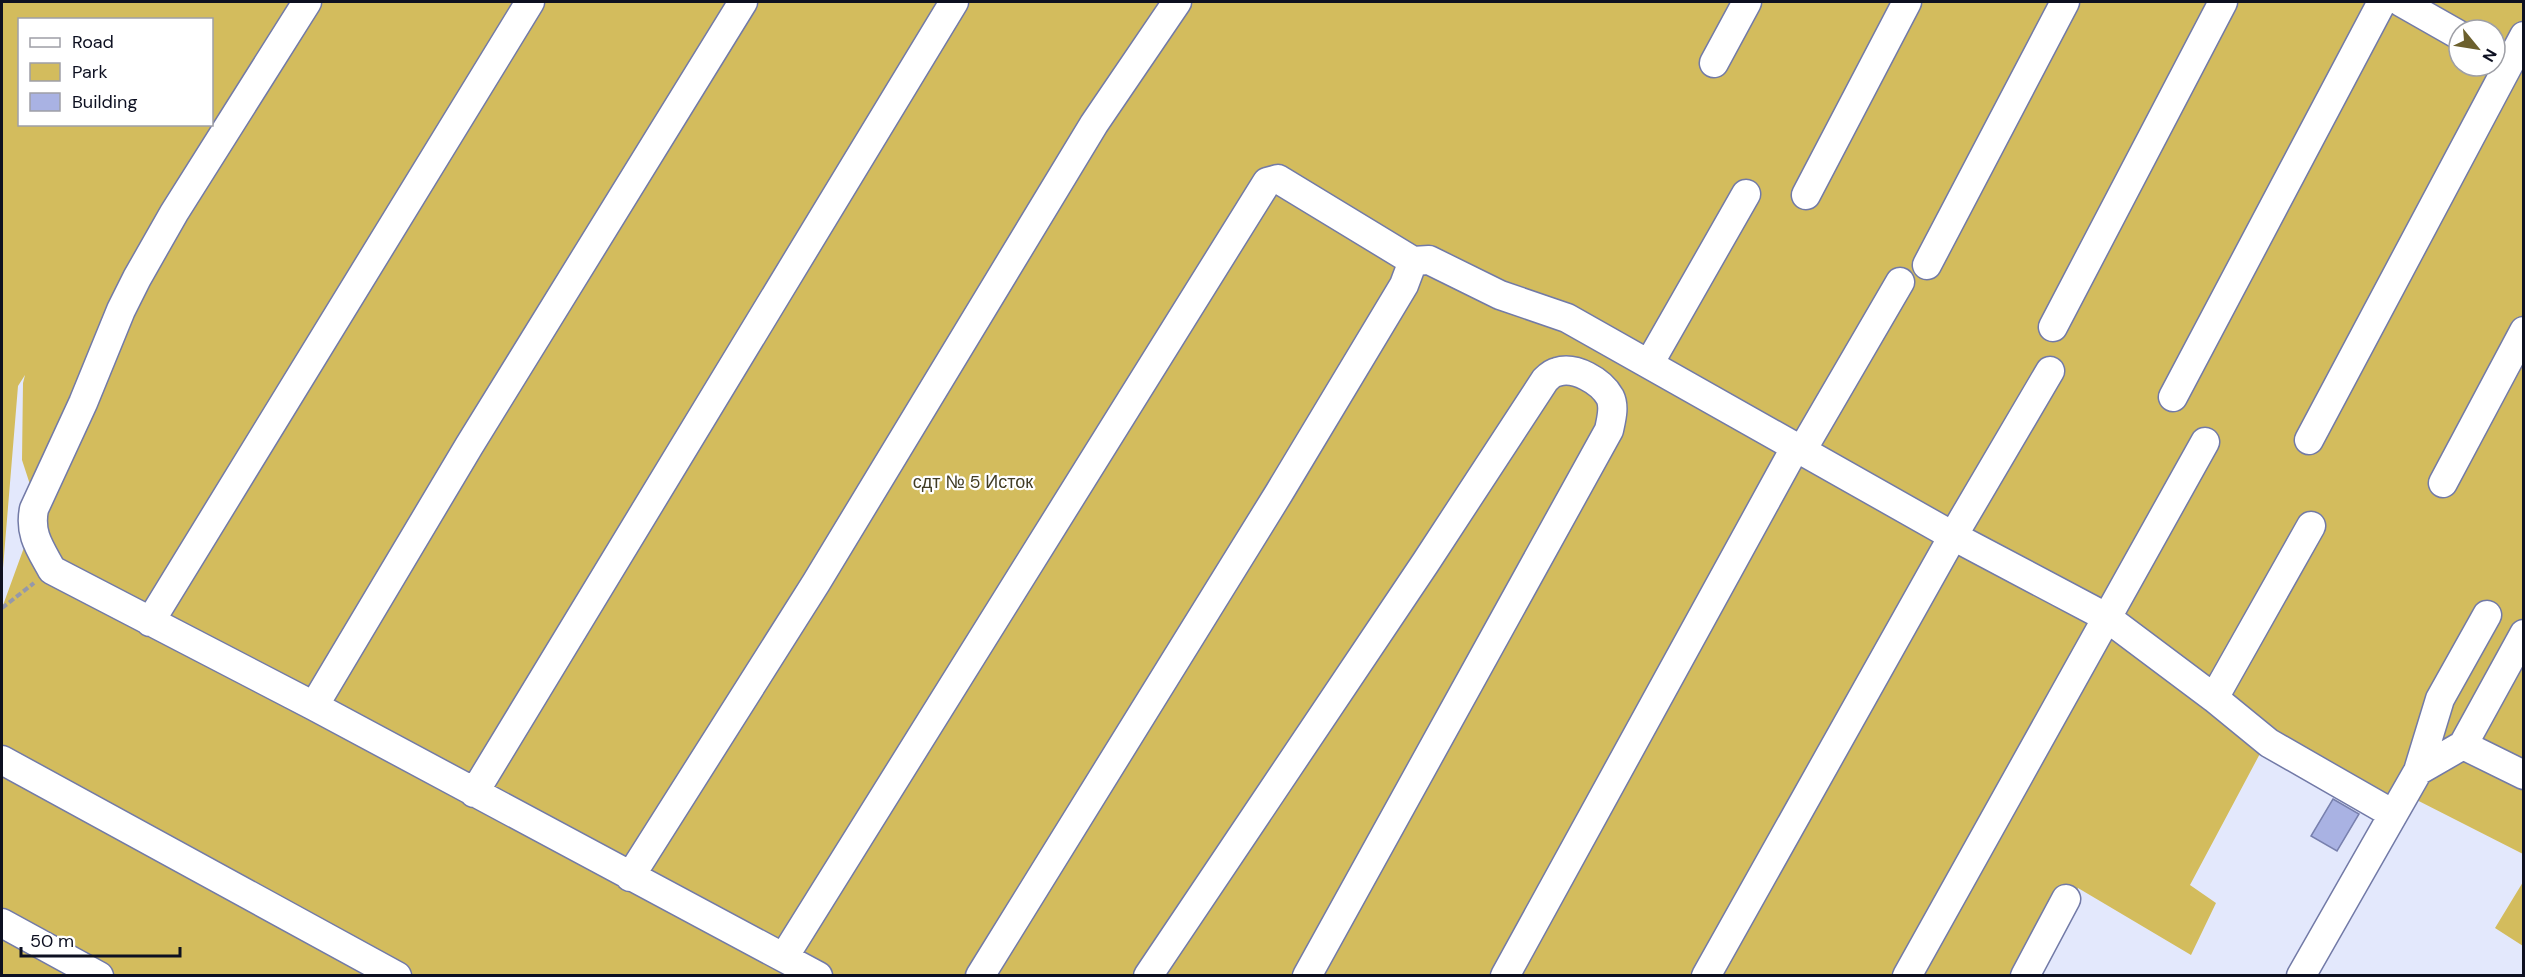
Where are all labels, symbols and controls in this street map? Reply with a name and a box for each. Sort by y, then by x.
legend [18,18,213,126]
north arrow [2447,18,2507,78]
text: Road [72,30,114,54]
text: N [2478,45,2502,66]
text: Park [72,60,108,84]
text: Building [72,90,137,114]
park label: сдт № 5 Исток [913,470,1033,494]
scale bar [21,920,180,958]
text: 50 m [30,929,74,953]

